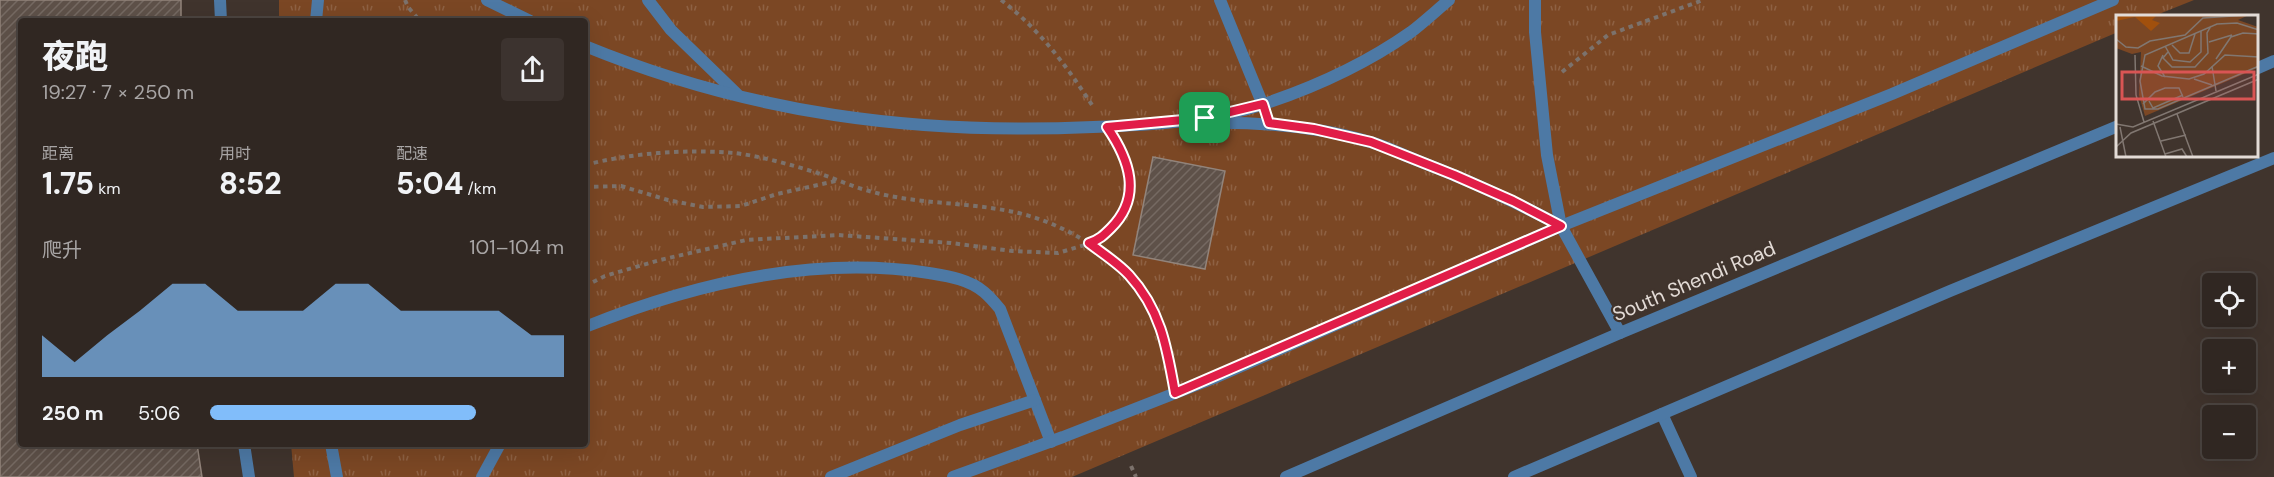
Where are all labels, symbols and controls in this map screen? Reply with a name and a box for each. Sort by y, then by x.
inset map [2116,15,2259,158]
text: 夜跑 [42,35,108,78]
button: share [501,38,564,101]
text: 19:27 · 7 × 250 m [42,79,194,105]
pin [1179,92,1230,143]
icon: arrive [1188,101,1221,134]
text: 距离 [42,143,74,164]
text: 用时 [219,143,251,164]
text: 配速 [396,143,428,164]
text: 1.75 [42,164,94,203]
text: 8:52 [219,164,282,203]
text: 5:04 [396,164,463,203]
text: km [94,178,121,199]
text: /km [463,178,496,199]
text: 101–104 m [469,234,564,260]
street label: South Shendi Road [1608,235,1780,327]
text: 爬升 [42,237,82,263]
map controls [2202,273,2256,459]
button: locate [2202,273,2256,327]
button: + [2202,339,2256,393]
text: 250 m [42,400,104,426]
text: 5:06 [138,400,180,426]
button: − [2202,405,2256,459]

